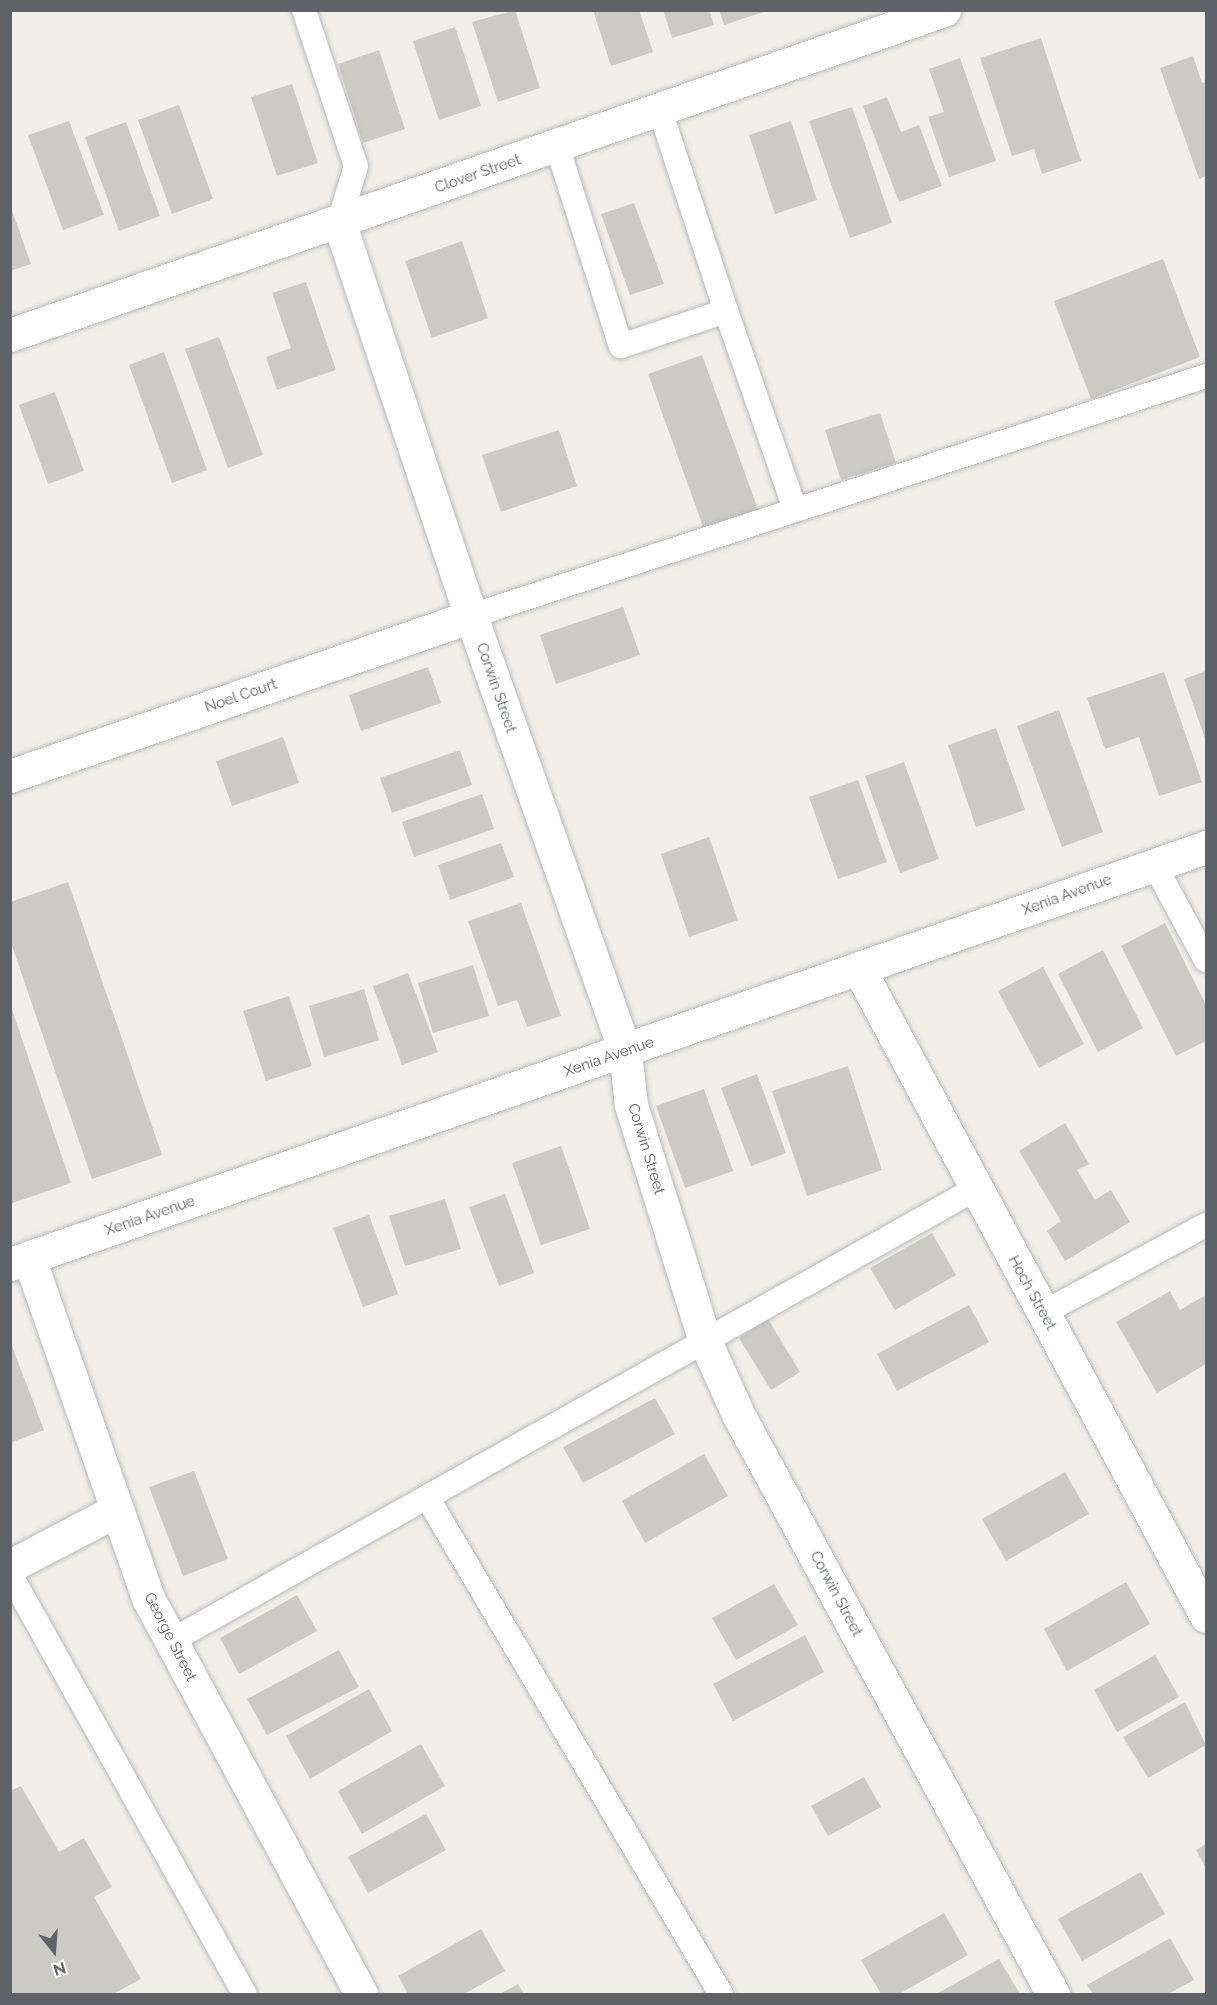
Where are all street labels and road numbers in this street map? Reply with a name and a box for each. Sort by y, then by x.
street label: Clover Street [432,151,524,197]
street label: Corwin Street [472,641,520,735]
street label: Noel Court [202,675,280,717]
street label: Xenia Avenue [1020,870,1114,920]
street label: Xenia Avenue [561,1033,657,1081]
street label: Corwin Street [624,1101,668,1197]
street label: Xenia Avenue [102,1192,198,1240]
street label: Hoch Street [1004,1253,1060,1333]
street label: Corwin Street [806,1548,866,1640]
street label: George Street [140,1590,200,1684]

